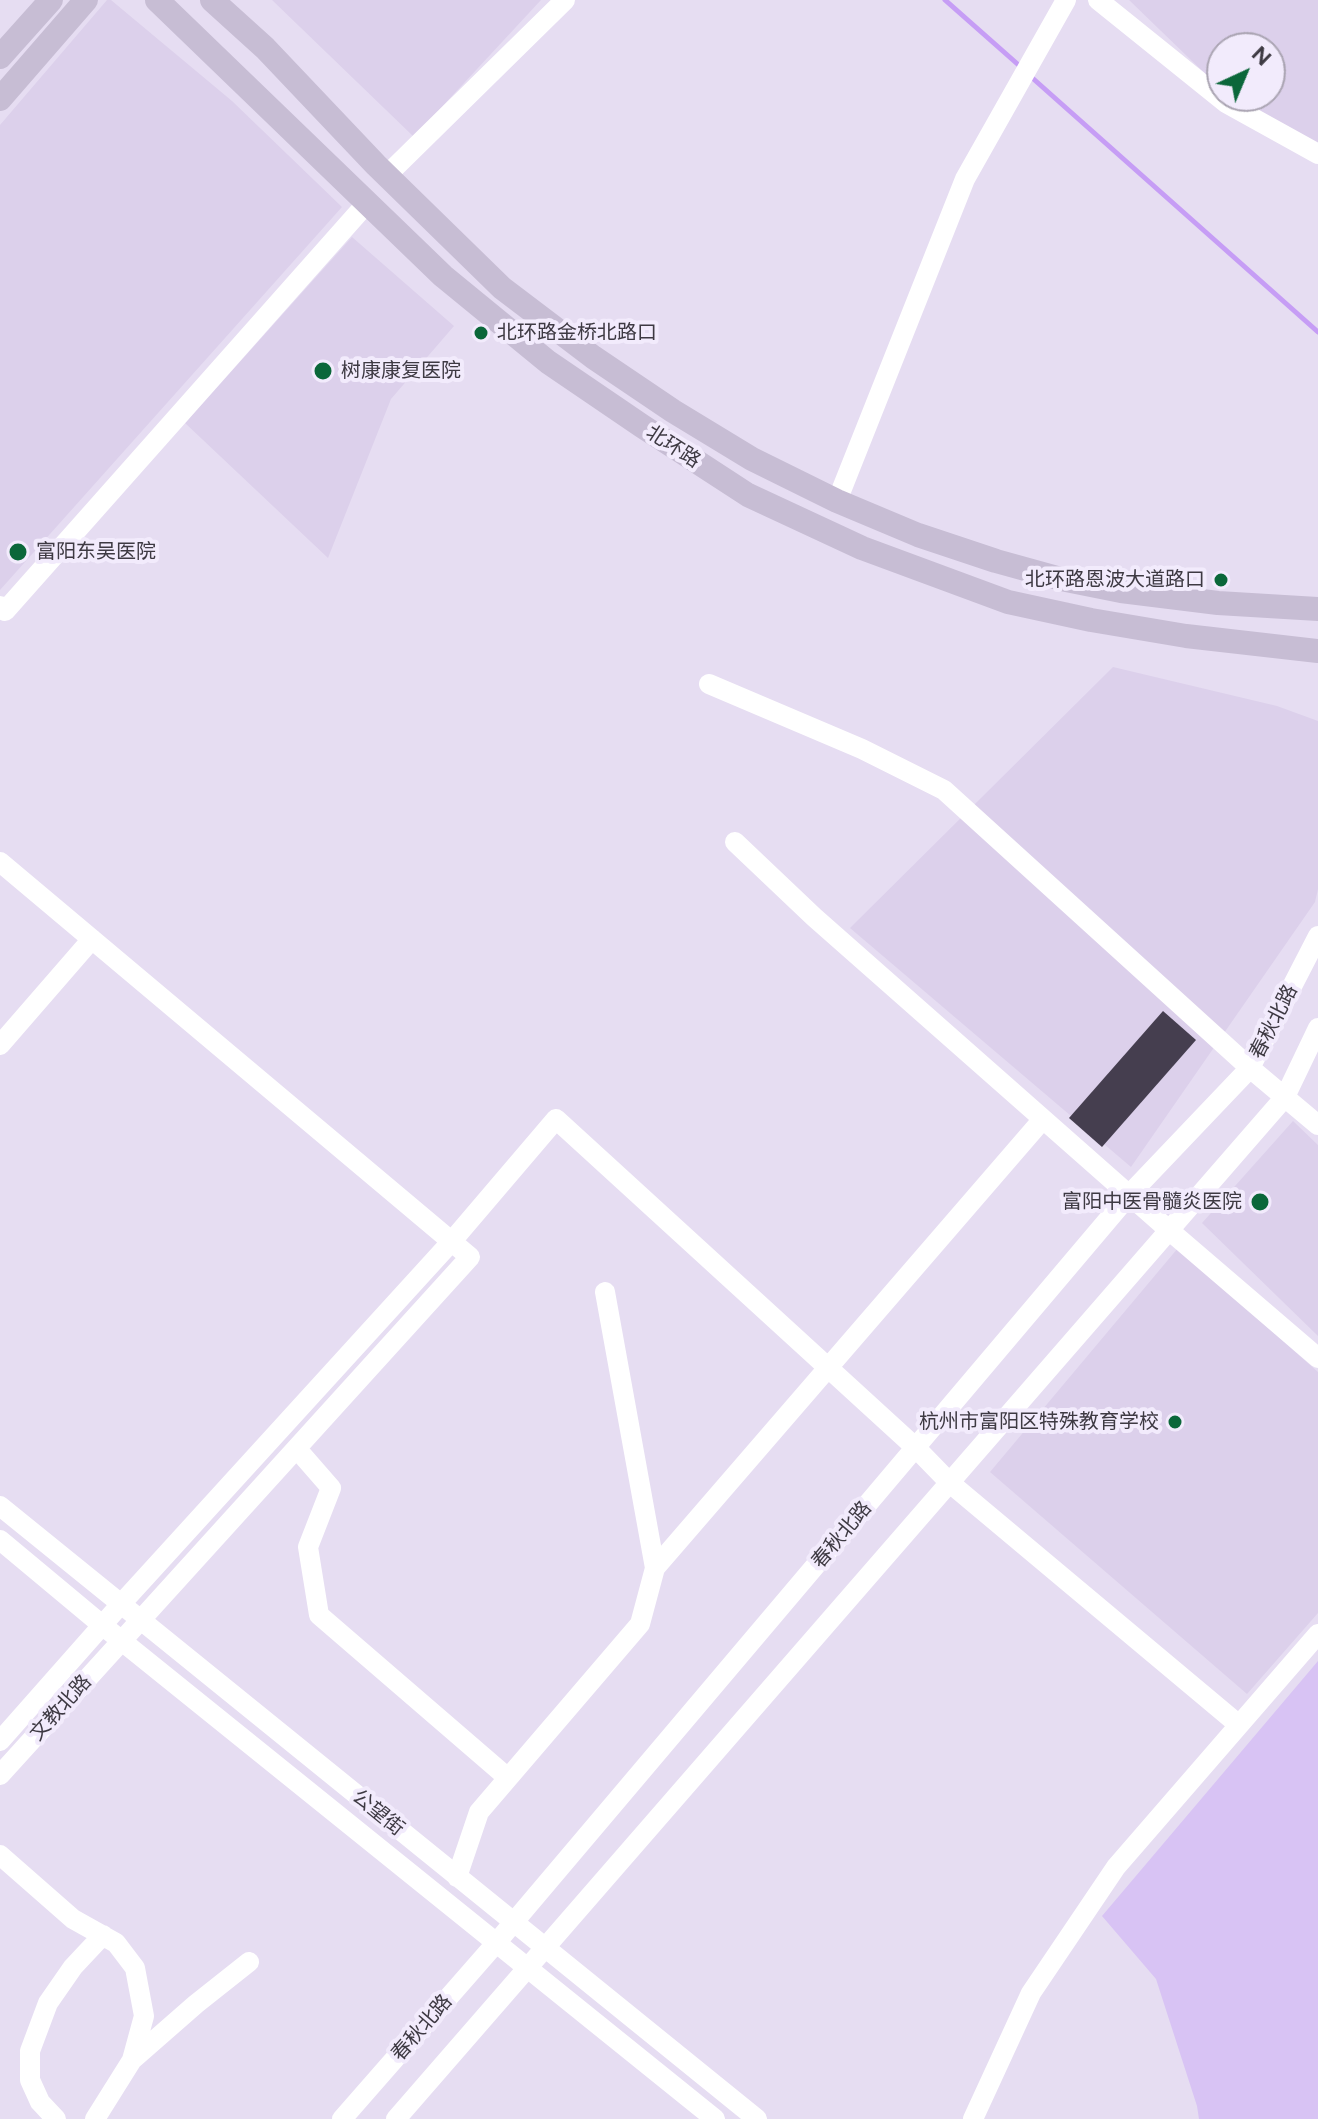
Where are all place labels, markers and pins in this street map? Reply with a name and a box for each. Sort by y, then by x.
place label: 北环路金桥北路口 [497,321,657,345]
marker: 北环路金桥北路口 [472,324,490,342]
place label: 树康康复医院 [341,359,461,383]
marker: 树康康复医院 [312,360,334,382]
place label: 富阳东吴医院 [36,540,156,564]
marker: 富阳东吴医院 [7,541,29,563]
place label: 北环路恩波大道路口 [1025,568,1205,592]
marker: 北环路恩波大道路口 [1212,571,1230,589]
place label: 富阳中医骨髓炎医院 [1062,1190,1242,1214]
marker: 富阳中医骨髓炎医院 [1249,1191,1271,1213]
place label: 杭州市富阳区特殊教育学校 [919,1410,1159,1434]
marker: 杭州市富阳区特殊教育学校 [1166,1413,1184,1431]

